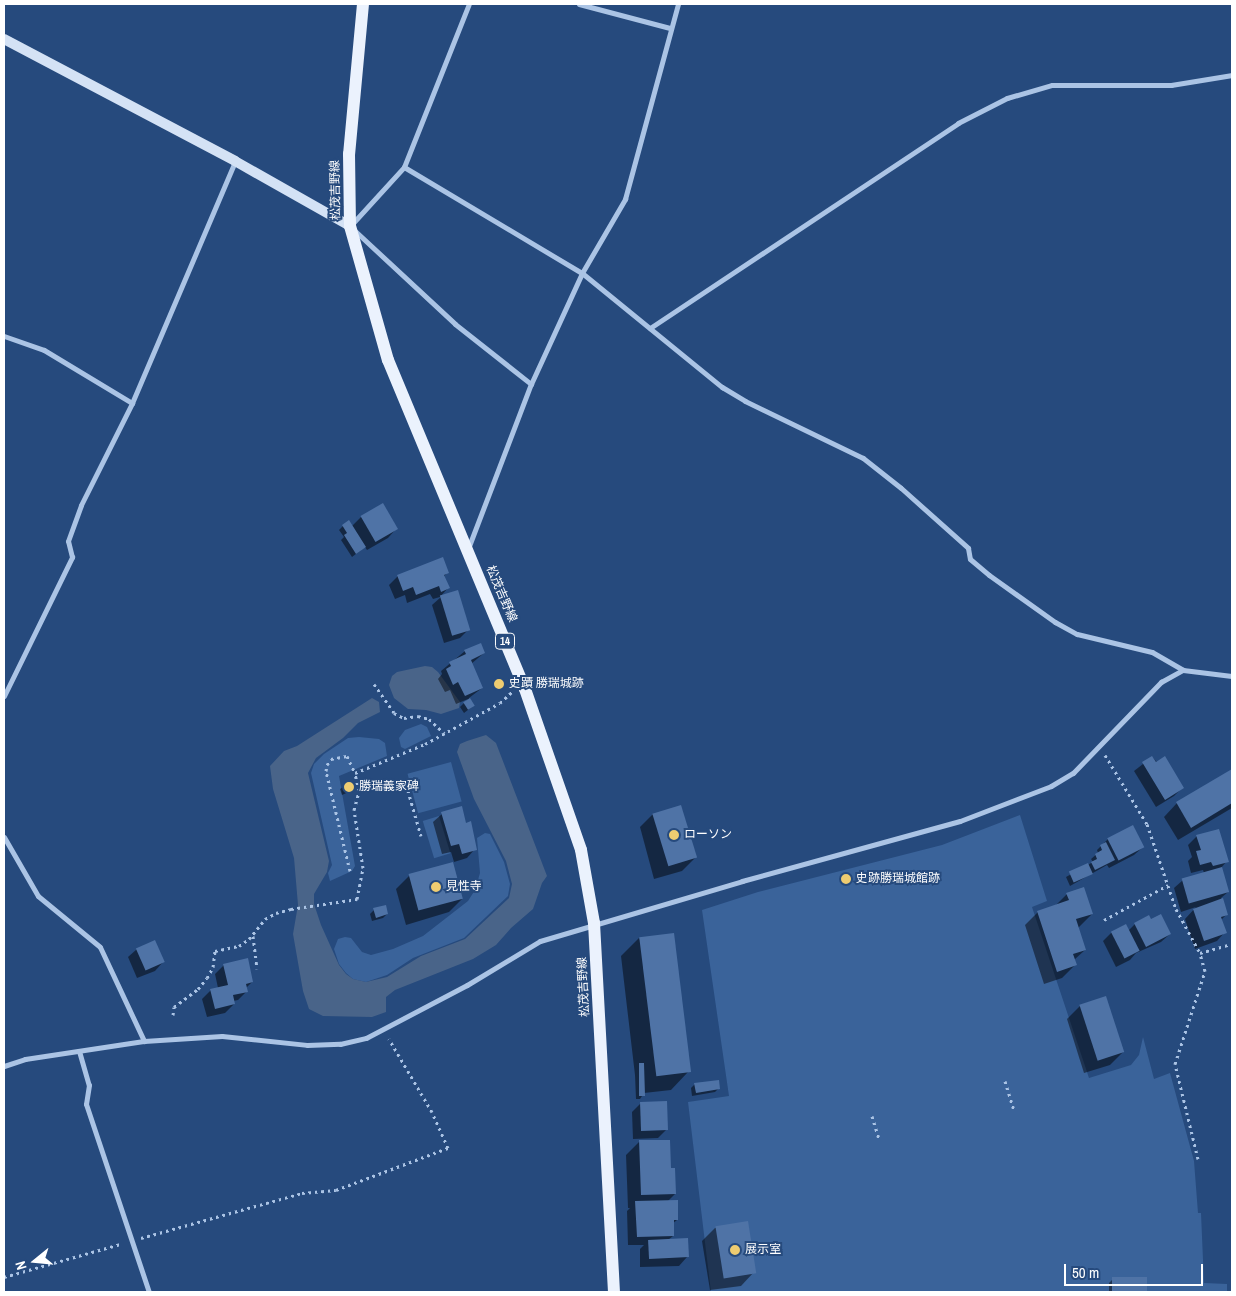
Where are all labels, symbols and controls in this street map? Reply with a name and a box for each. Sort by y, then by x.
street label: 松茂吉野線 [328,160,344,220]
street label: 松茂吉野線 [483,564,519,624]
road number: 14 [494,632,516,649]
place label: 史蹟 勝瑞城跡 [509,677,584,691]
marker: 史蹟 勝瑞城跡 [493,678,505,690]
place label: 勝瑞義家碑 [359,780,419,794]
marker: 勝瑞義家碑 [343,781,355,793]
place label: ローソン [684,828,732,842]
marker: ローソン [668,829,680,841]
place label: 史跡勝瑞城館跡 [856,872,940,886]
marker: 史跡勝瑞城館跡 [840,873,852,885]
place label: 見性寺 [446,880,482,894]
marker: 見性寺 [430,881,442,893]
street label: 松茂吉野線 [575,957,593,1017]
north arrow [10,1236,60,1286]
place label: 展示室 [745,1243,781,1257]
marker: 展示室 [729,1244,741,1256]
scale bar [1066,1254,1205,1286]
text: N [11,1259,30,1272]
text: 50 m [1072,1262,1099,1283]

